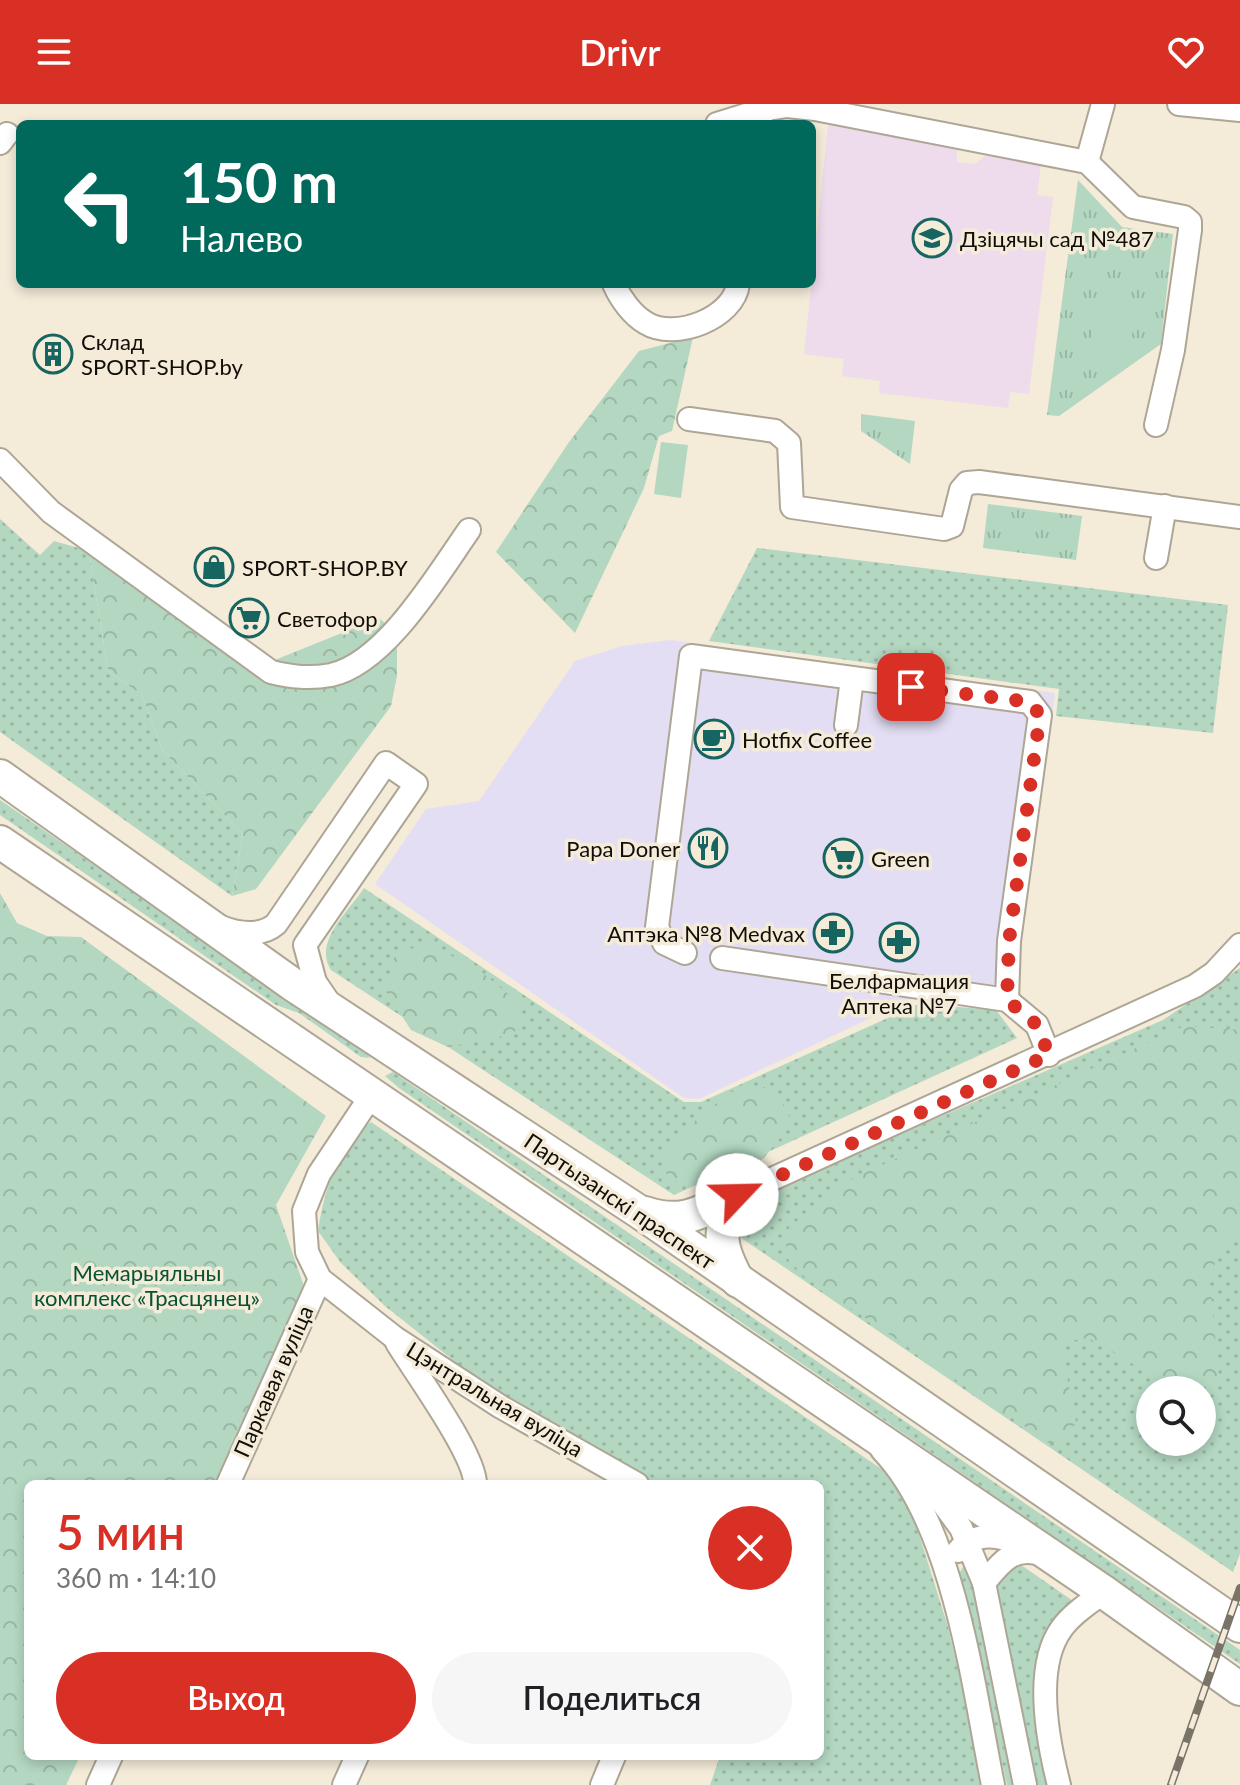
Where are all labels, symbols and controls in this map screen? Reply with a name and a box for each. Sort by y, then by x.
icon: menu [32,30,76,74]
text: Drivr [579,30,661,74]
icon: heart [1164,30,1208,74]
text: 150 m [180,148,338,215]
icon: left [48,152,152,256]
text: Налево [180,216,303,260]
school or university icon: Дзіцячы сад №487 [911,217,953,259]
place label: Дзіцячы сад №487 [960,225,1154,252]
place label: Склад SPORT-SHOP.by [81,328,243,380]
building icon: Склад SPORT-SHOP.by [32,333,74,375]
shop icon: SPORT-SHOP.BY [193,546,235,588]
place label: SPORT-SHOP.BY [242,554,408,581]
supermarket icon: Светофор [228,597,270,639]
place label: Светофор [277,605,377,632]
pin [877,653,945,721]
icon: arrive [889,665,933,709]
cafe icon: Hotfix Coffee [693,718,735,760]
place label: Hotfix Coffee [742,726,872,753]
restaurant icon: Papa Doner [687,827,729,869]
place label: Papa Doner [566,835,680,862]
supermarket icon: Green [822,837,864,879]
place label: Green [871,845,930,872]
pharmacy icon: Аптэка №8 Medvax [812,912,854,954]
place label: Аптэка №8 Medvax [607,920,805,947]
pharmacy icon: Белфармация Аптека №7 [878,921,920,963]
place label: Белфармация Аптека №7 [829,967,969,1019]
street label: Партызанскі праспект [519,1127,721,1275]
position arrow [695,1153,779,1237]
park label: Мемарыяльны комплекс «Трасцянец» [34,1259,260,1311]
street label: Паркавая вуліца [227,1301,319,1461]
street label: Цэнтральная вуліца [402,1336,588,1462]
map controls [1136,1376,1216,1456]
button: search [1136,1376,1216,1456]
text: 5 мин [56,1503,185,1560]
button: close [708,1506,792,1590]
text: 360 m · 14:10 [56,1562,216,1594]
button: Выход [56,1652,416,1744]
button: Поделиться [432,1652,792,1744]

